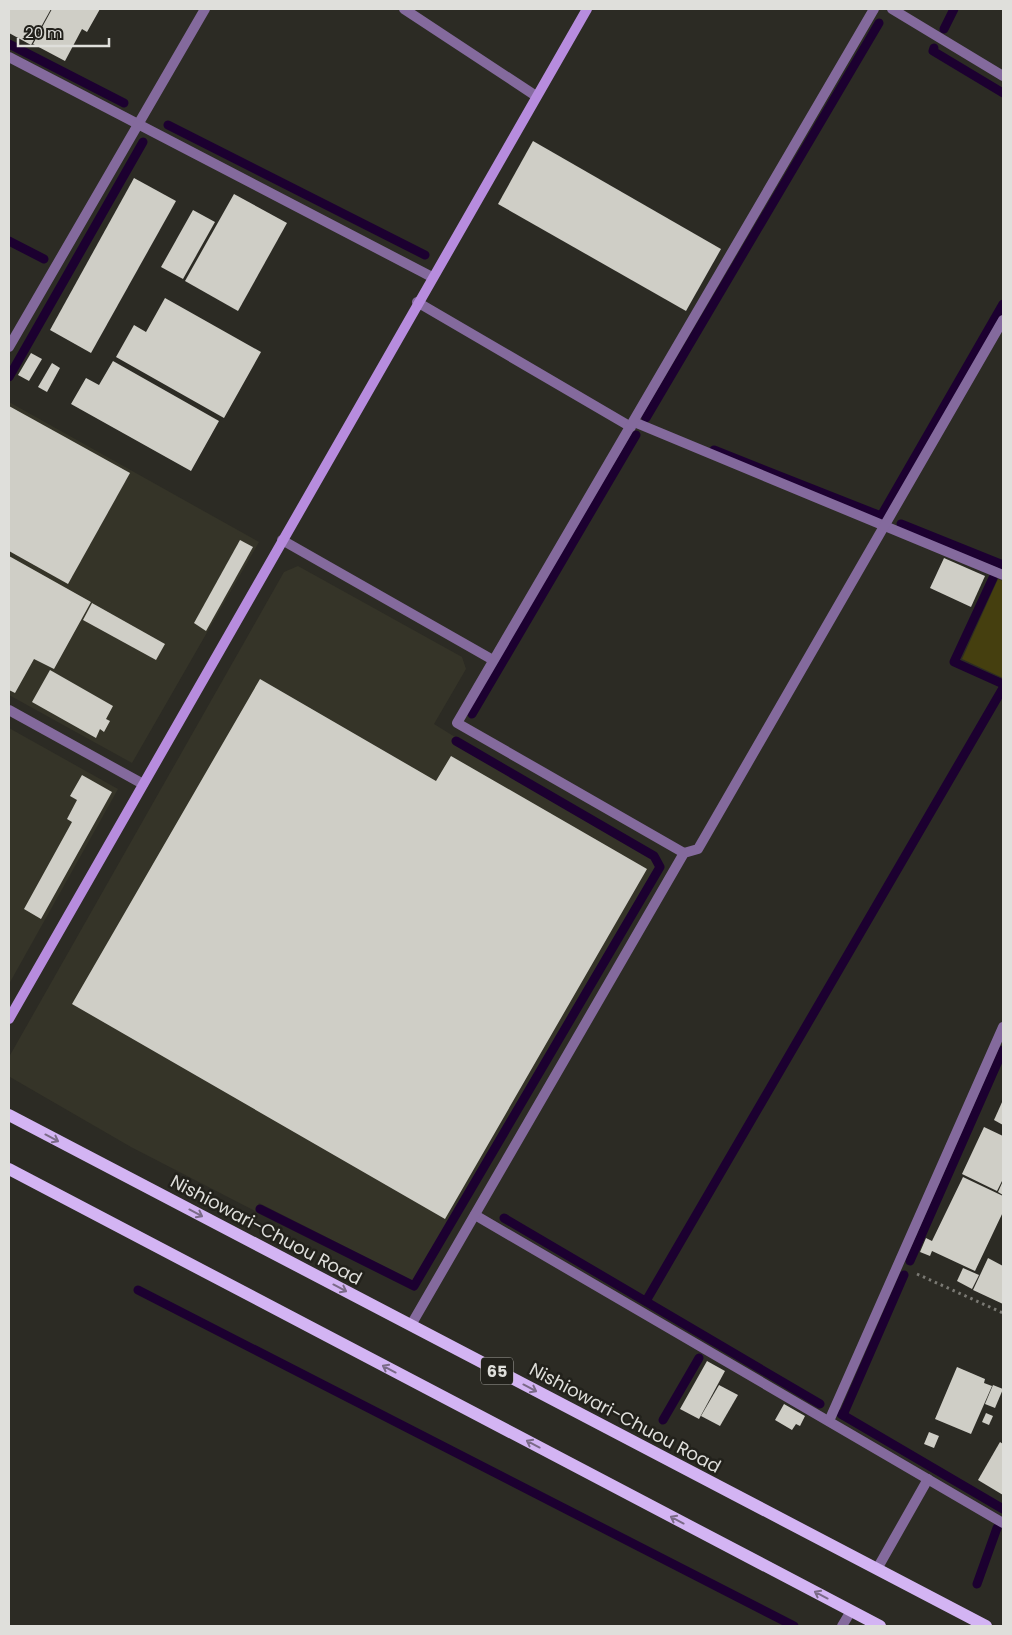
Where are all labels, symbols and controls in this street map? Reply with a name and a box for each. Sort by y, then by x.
scale bar [18,15,109,47]
text: 20 m [25,22,63,43]
one-way arrow [44,1134,59,1143]
street label: Nishiowari-Chuou Road [166,1168,366,1291]
one-way arrow [188,1209,203,1218]
one-way arrow [332,1284,347,1293]
street label: Nishiowari-Chuou Road [525,1356,725,1479]
road number: 65 [481,1358,513,1384]
one-way arrow [382,1364,397,1374]
one-way arrow [523,1383,538,1393]
one-way arrow [526,1439,541,1448]
one-way arrow [670,1515,685,1524]
one-way arrow [814,1590,829,1599]

